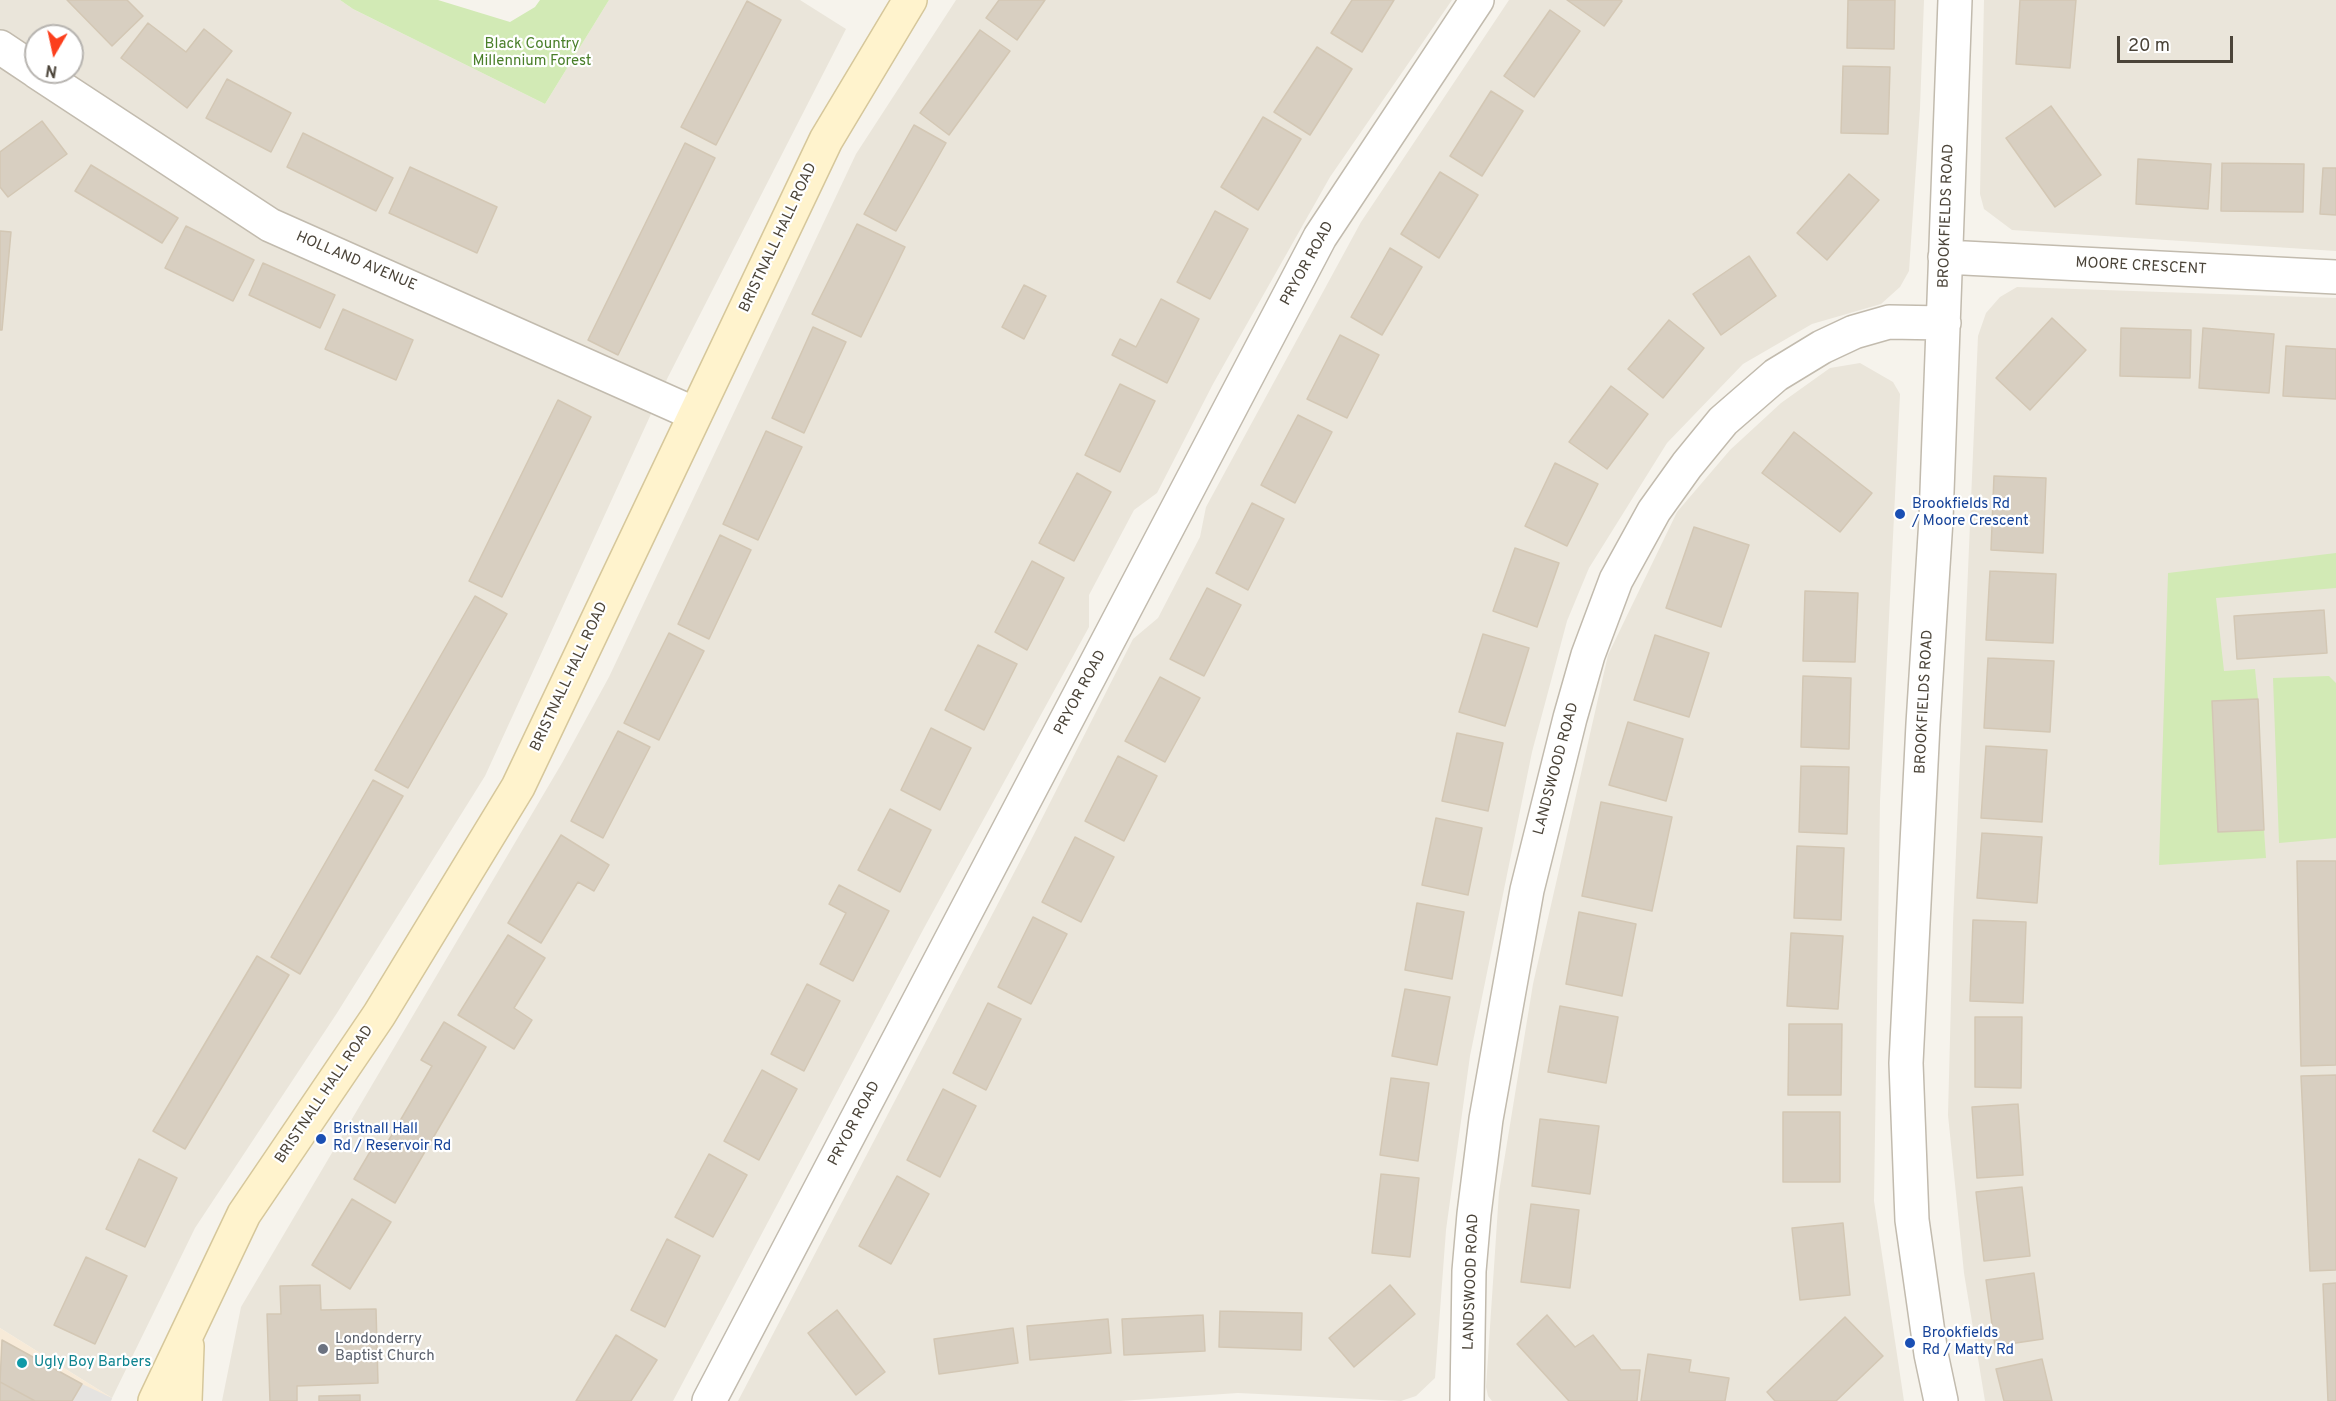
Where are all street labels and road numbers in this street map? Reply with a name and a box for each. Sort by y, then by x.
street label: BROOKFIELDS ROAD [1935,144,1959,288]
street label: BRISTNALL HALL ROAD [736,161,822,315]
street label: PRYOR ROAD [1278,219,1338,309]
street label: HOLLAND AVENUE [293,228,419,296]
street label: MOORE CRESCENT [2075,255,2207,279]
street label: BRISTNALL HALL ROAD [527,600,613,754]
street label: BROOKFIELDS ROAD [1912,629,1938,775]
street label: PRYOR ROAD [1051,648,1111,738]
street label: LANDSWOOD ROAD [1531,701,1583,837]
street label: BRISTNALL HALL ROAD [272,1023,378,1167]
street label: PRYOR ROAD [825,1079,885,1169]
street label: LANDSWOOD ROAD [1461,1213,1483,1351]

